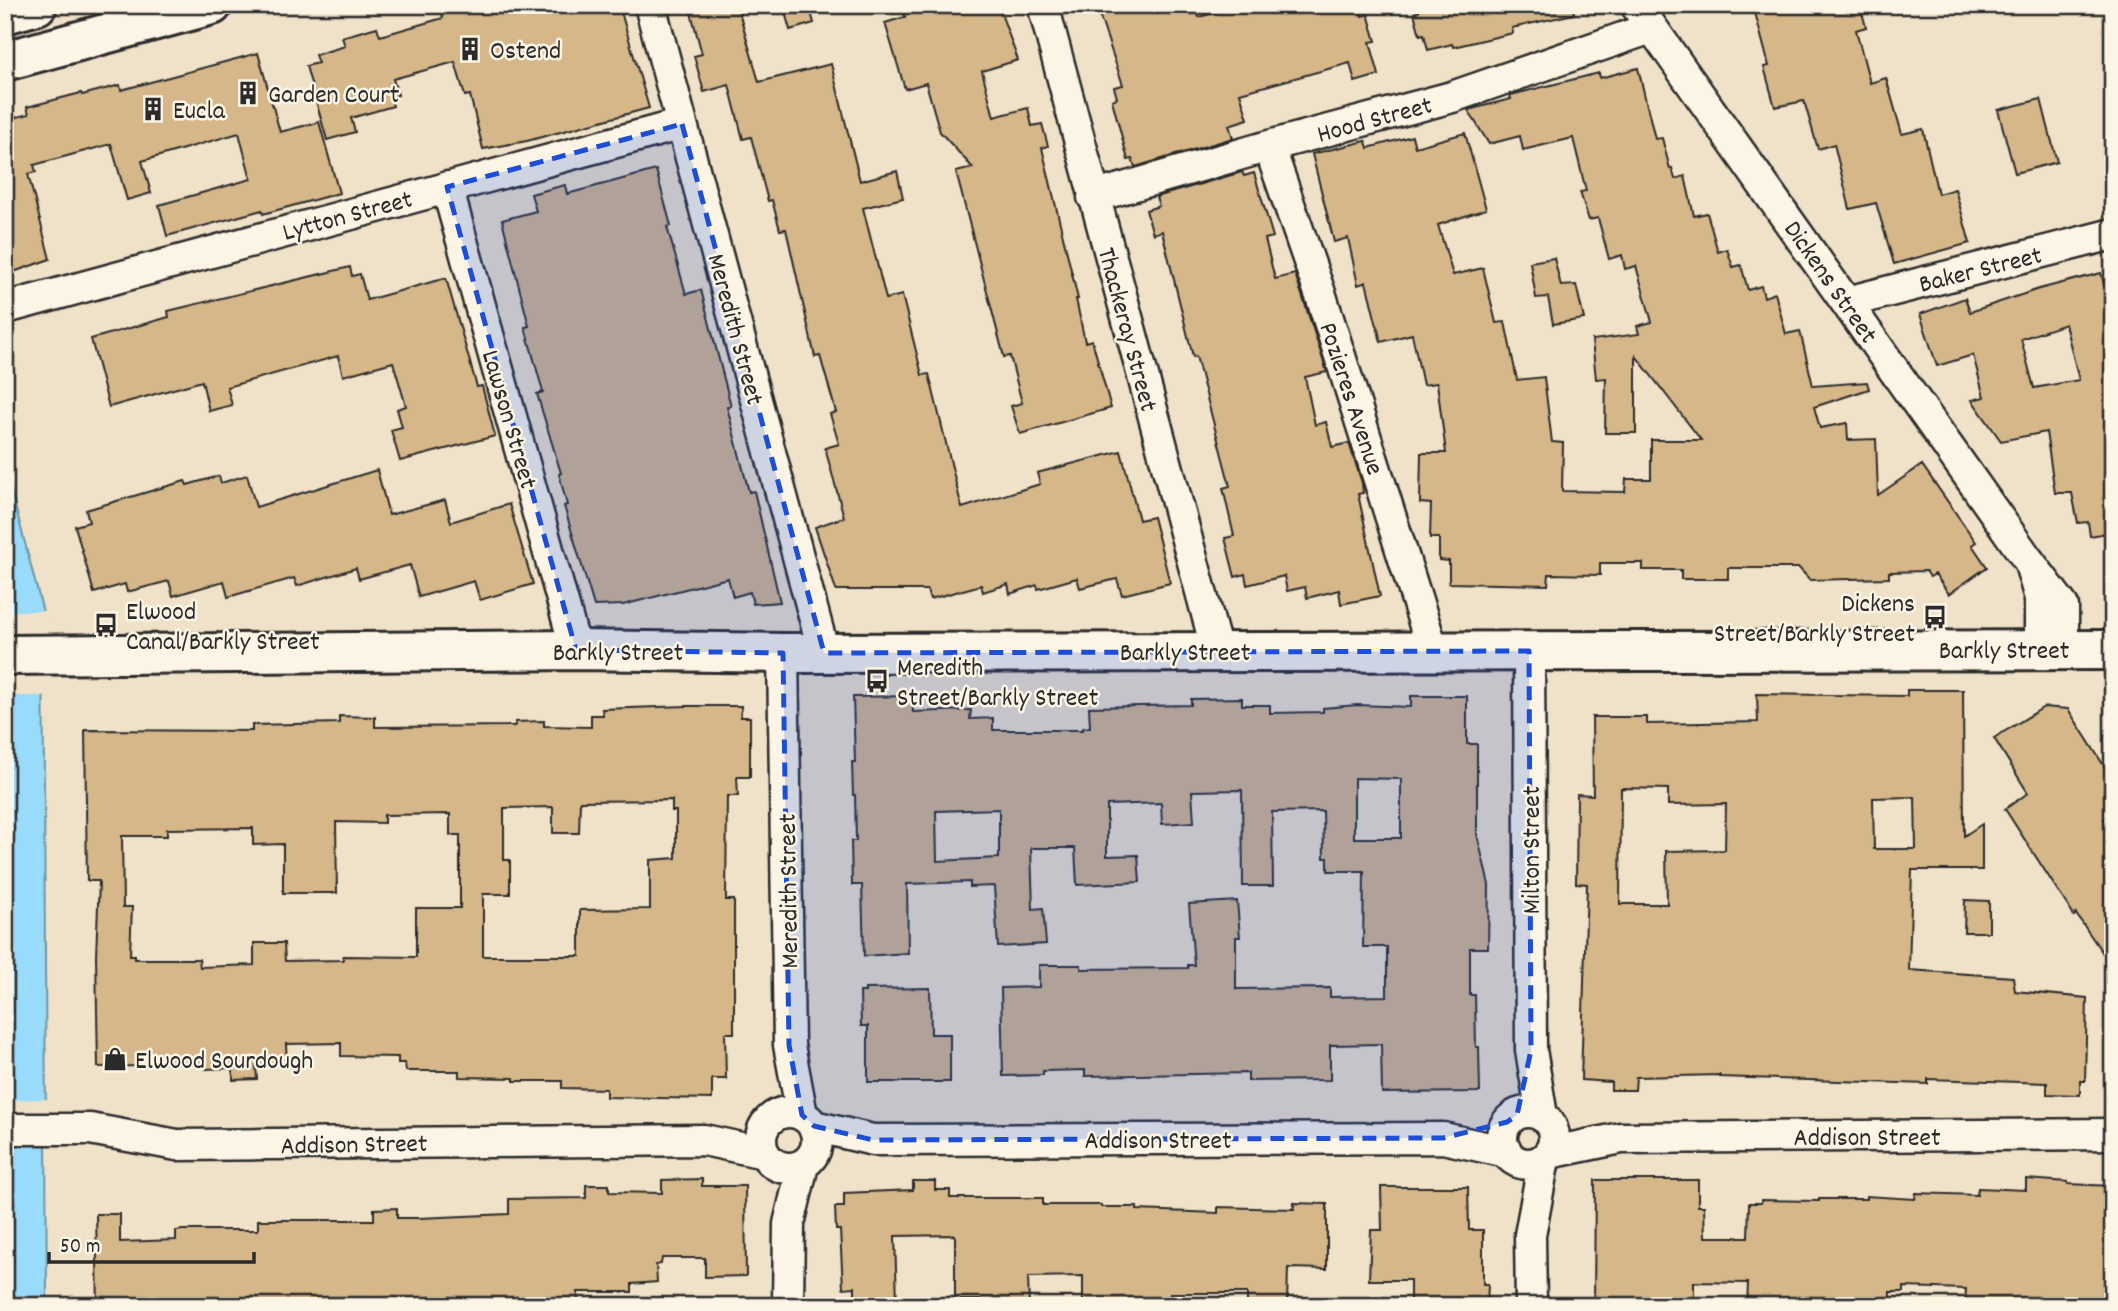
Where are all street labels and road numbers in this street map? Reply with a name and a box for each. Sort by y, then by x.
street label: Hood Street [1313,88,1437,154]
street label: Lytton Street [279,182,417,252]
street label: Dickens Street [1773,214,1885,352]
street label: Baker Street [1916,238,2047,305]
street label: Thackeray Street [1086,244,1165,416]
street label: Meredith Street [696,250,772,410]
street label: Pozieres Avenue [1308,318,1392,480]
street label: Lawson Street [470,346,545,494]
street label: Barkly Street [1939,634,2070,671]
street label: Barkly Street [553,636,684,673]
street label: Barkly Street [1120,636,1251,673]
street label: Milton Street [1515,785,1552,914]
street label: Meredith Street [771,813,810,969]
street label: Addison Street [1793,1121,1941,1158]
street label: Addison Street [1084,1124,1232,1161]
street label: Addison Street [280,1127,428,1166]

